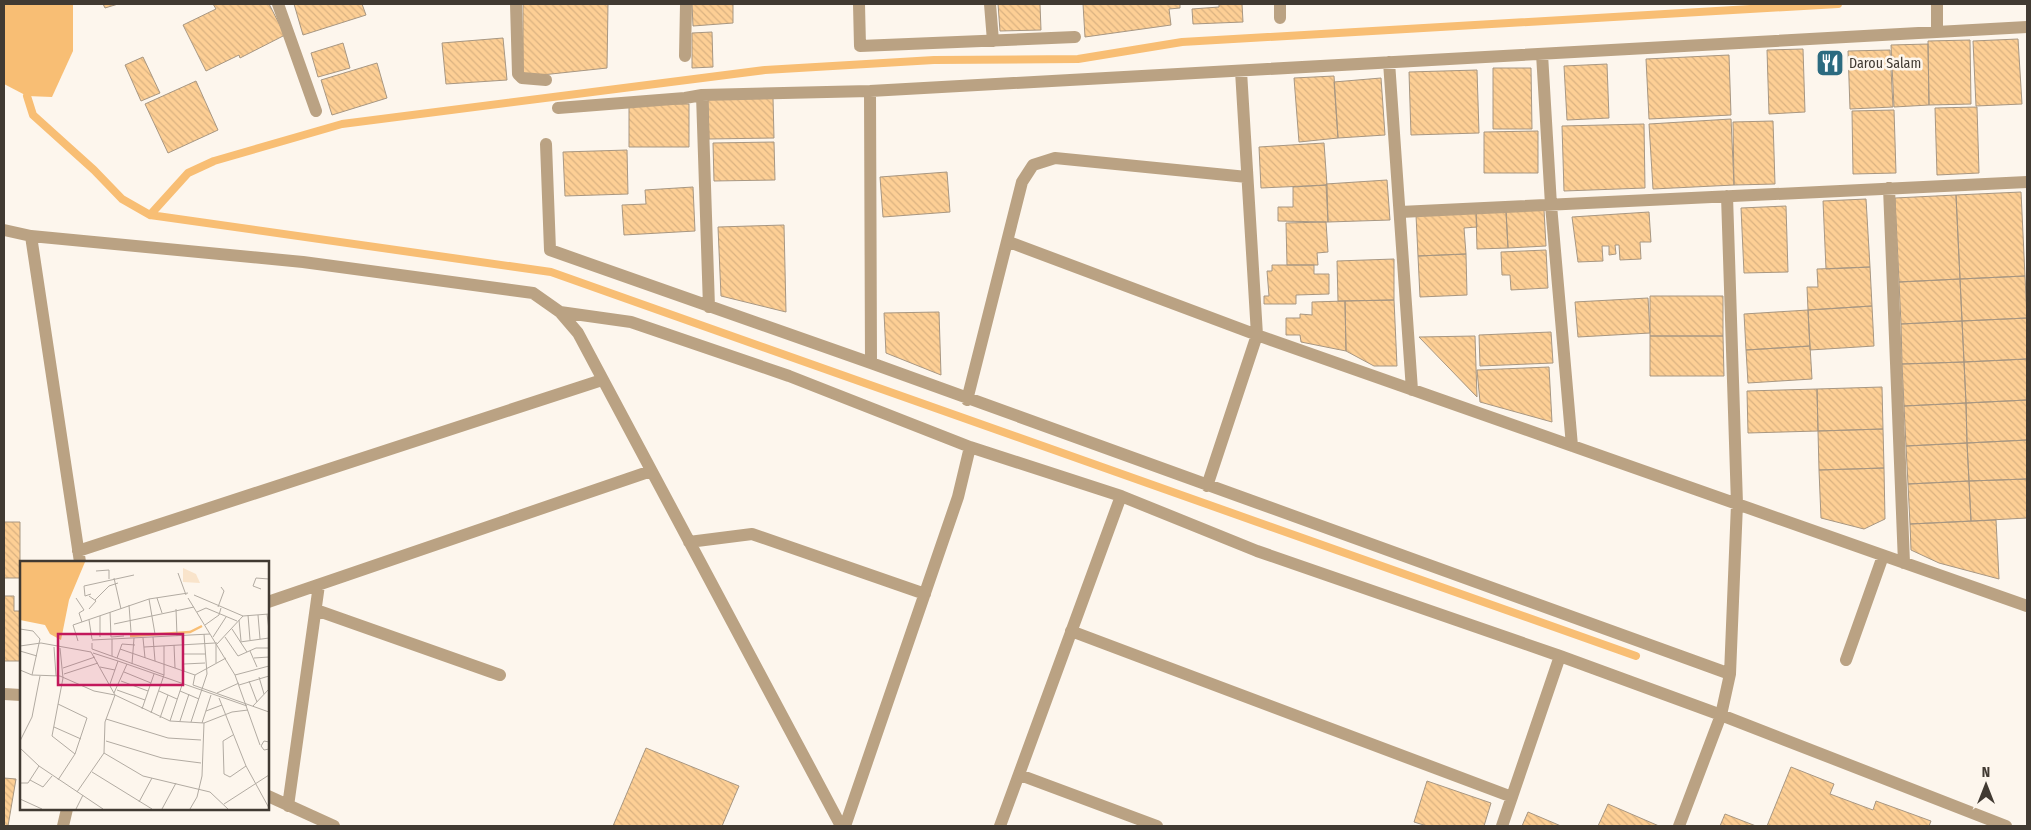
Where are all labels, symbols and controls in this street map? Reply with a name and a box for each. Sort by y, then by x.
restaurant icon: Darou Salam [1815,48,1845,78]
place label: Darou Salam [1849,55,1921,72]
inset map [20,561,269,810]
north arrow [1961,760,2011,810]
text: N [1982,764,1990,781]

